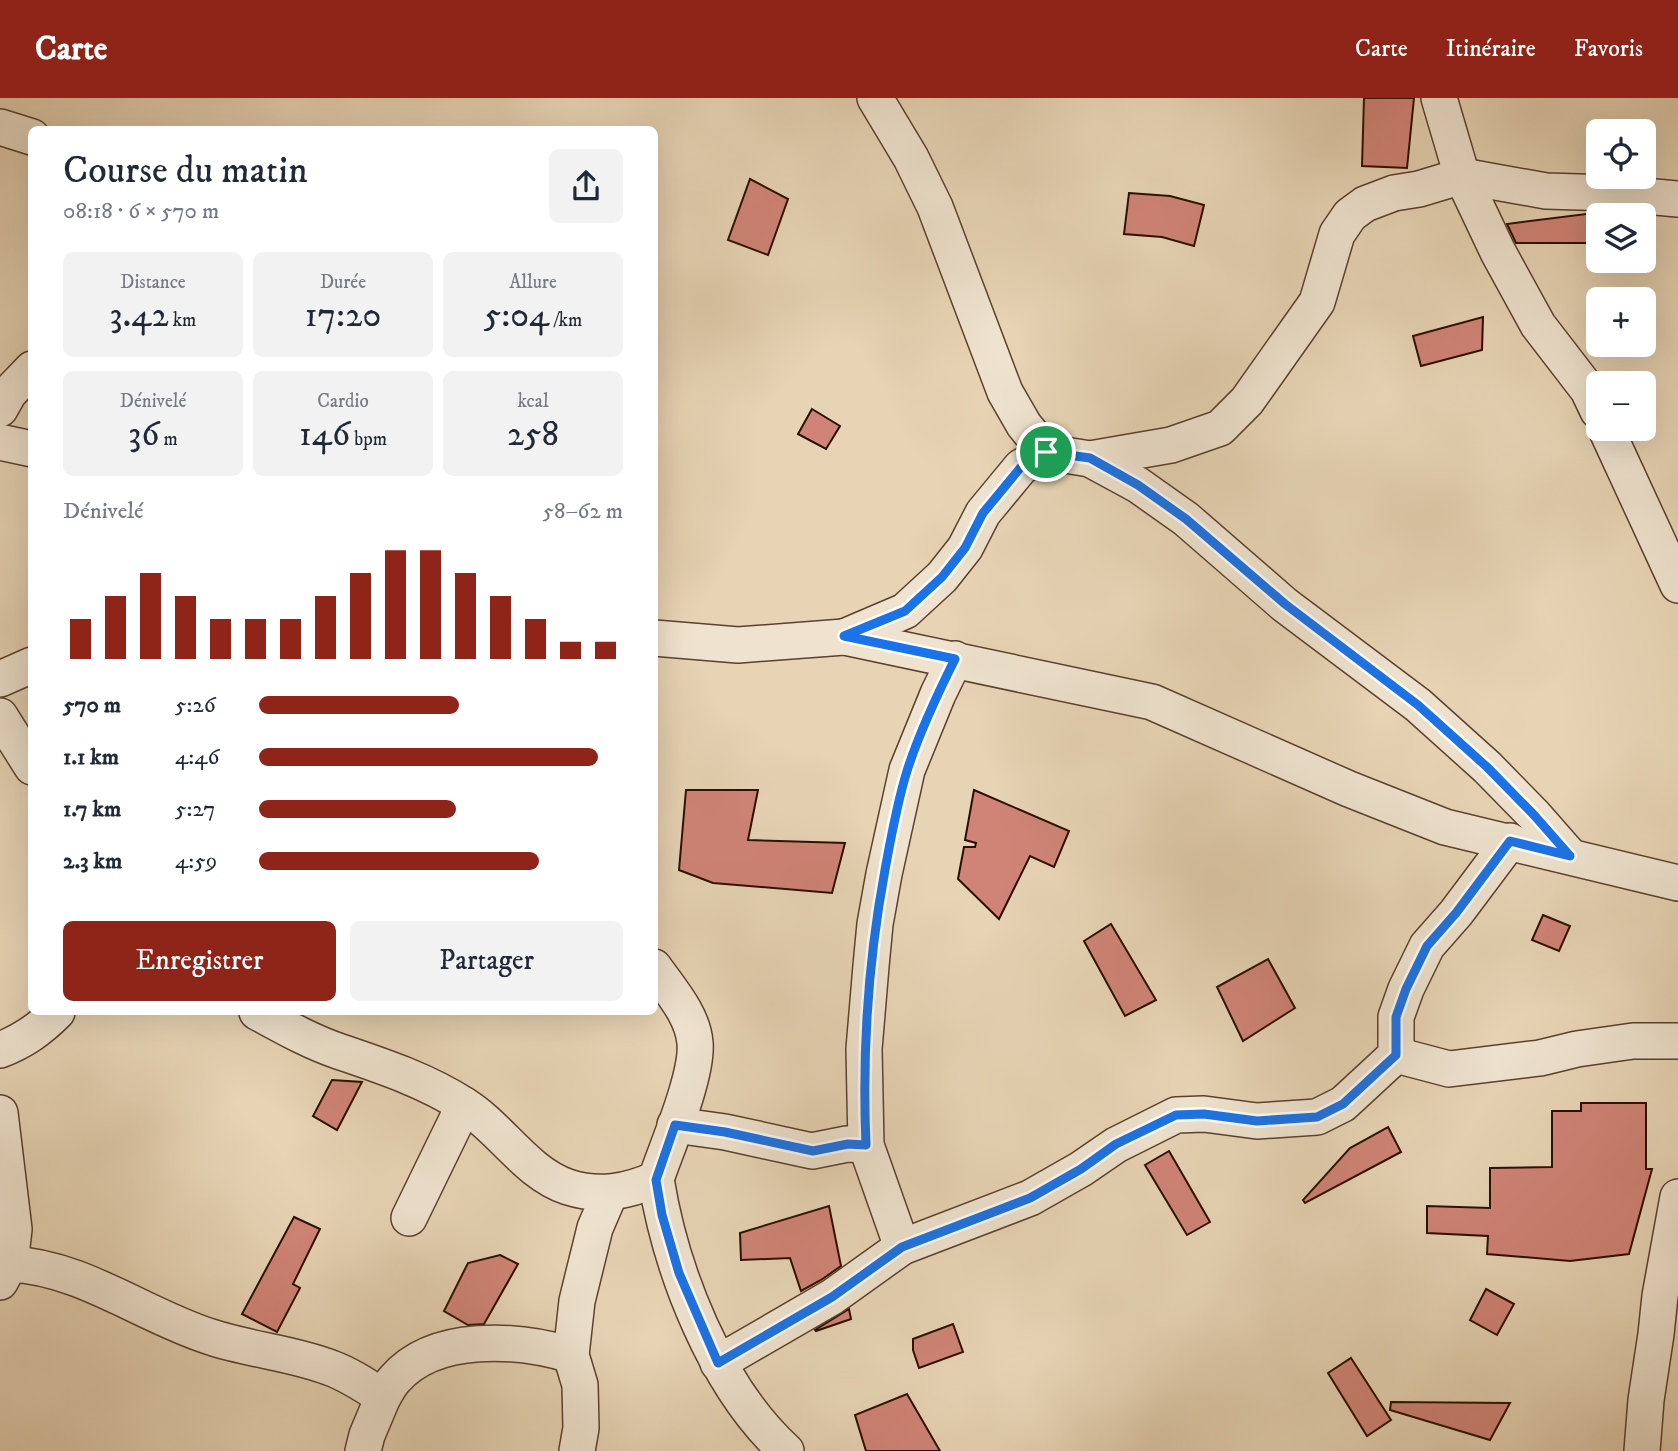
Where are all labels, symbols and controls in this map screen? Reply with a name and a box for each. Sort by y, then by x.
text: Carte [35,29,107,70]
text: Carte [1355,34,1408,64]
text: Itinéraire [1446,34,1536,64]
text: Favoris [1574,34,1643,64]
map controls [1586,119,1656,441]
button: locate [1586,119,1656,189]
text: Course du matin [63,147,308,195]
button: share [549,149,623,223]
text: 08:18 · 6 × 570 m [63,197,219,226]
button: layers [1586,203,1656,273]
text: Distance [120,271,186,294]
text: Durée [320,271,366,294]
text: Allure [509,271,557,294]
button: + [1586,287,1656,357]
text: 3.42 [110,294,169,338]
text: 17:20 [305,294,381,338]
text: 5:04 [484,294,549,338]
text: km [169,309,196,332]
text: /km [549,309,582,332]
button: − [1586,371,1656,441]
text: Dénivelé [120,390,186,413]
text: Cardio [317,390,369,413]
text: kcal [517,390,549,413]
text: 36 [128,413,159,457]
text: 146 [299,413,350,457]
text: 258 [507,413,559,457]
pin [1016,422,1076,482]
text: m [159,428,178,451]
text: bpm [350,428,387,451]
icon: arrive [1027,433,1065,471]
text: Dénivelé [63,497,144,526]
text: 58–62 m [543,497,623,526]
text: 570 m [63,691,121,720]
text: 5:26 [175,691,216,720]
text: 1.1 km [63,743,119,772]
text: 4:46 [175,743,219,772]
text: 1.7 km [63,795,121,824]
text: 5:27 [175,795,215,824]
text: 2.3 km [63,847,122,876]
text: 4:59 [175,847,217,876]
button: Enregistrer [63,921,336,1001]
button: Partager [350,921,623,1001]

